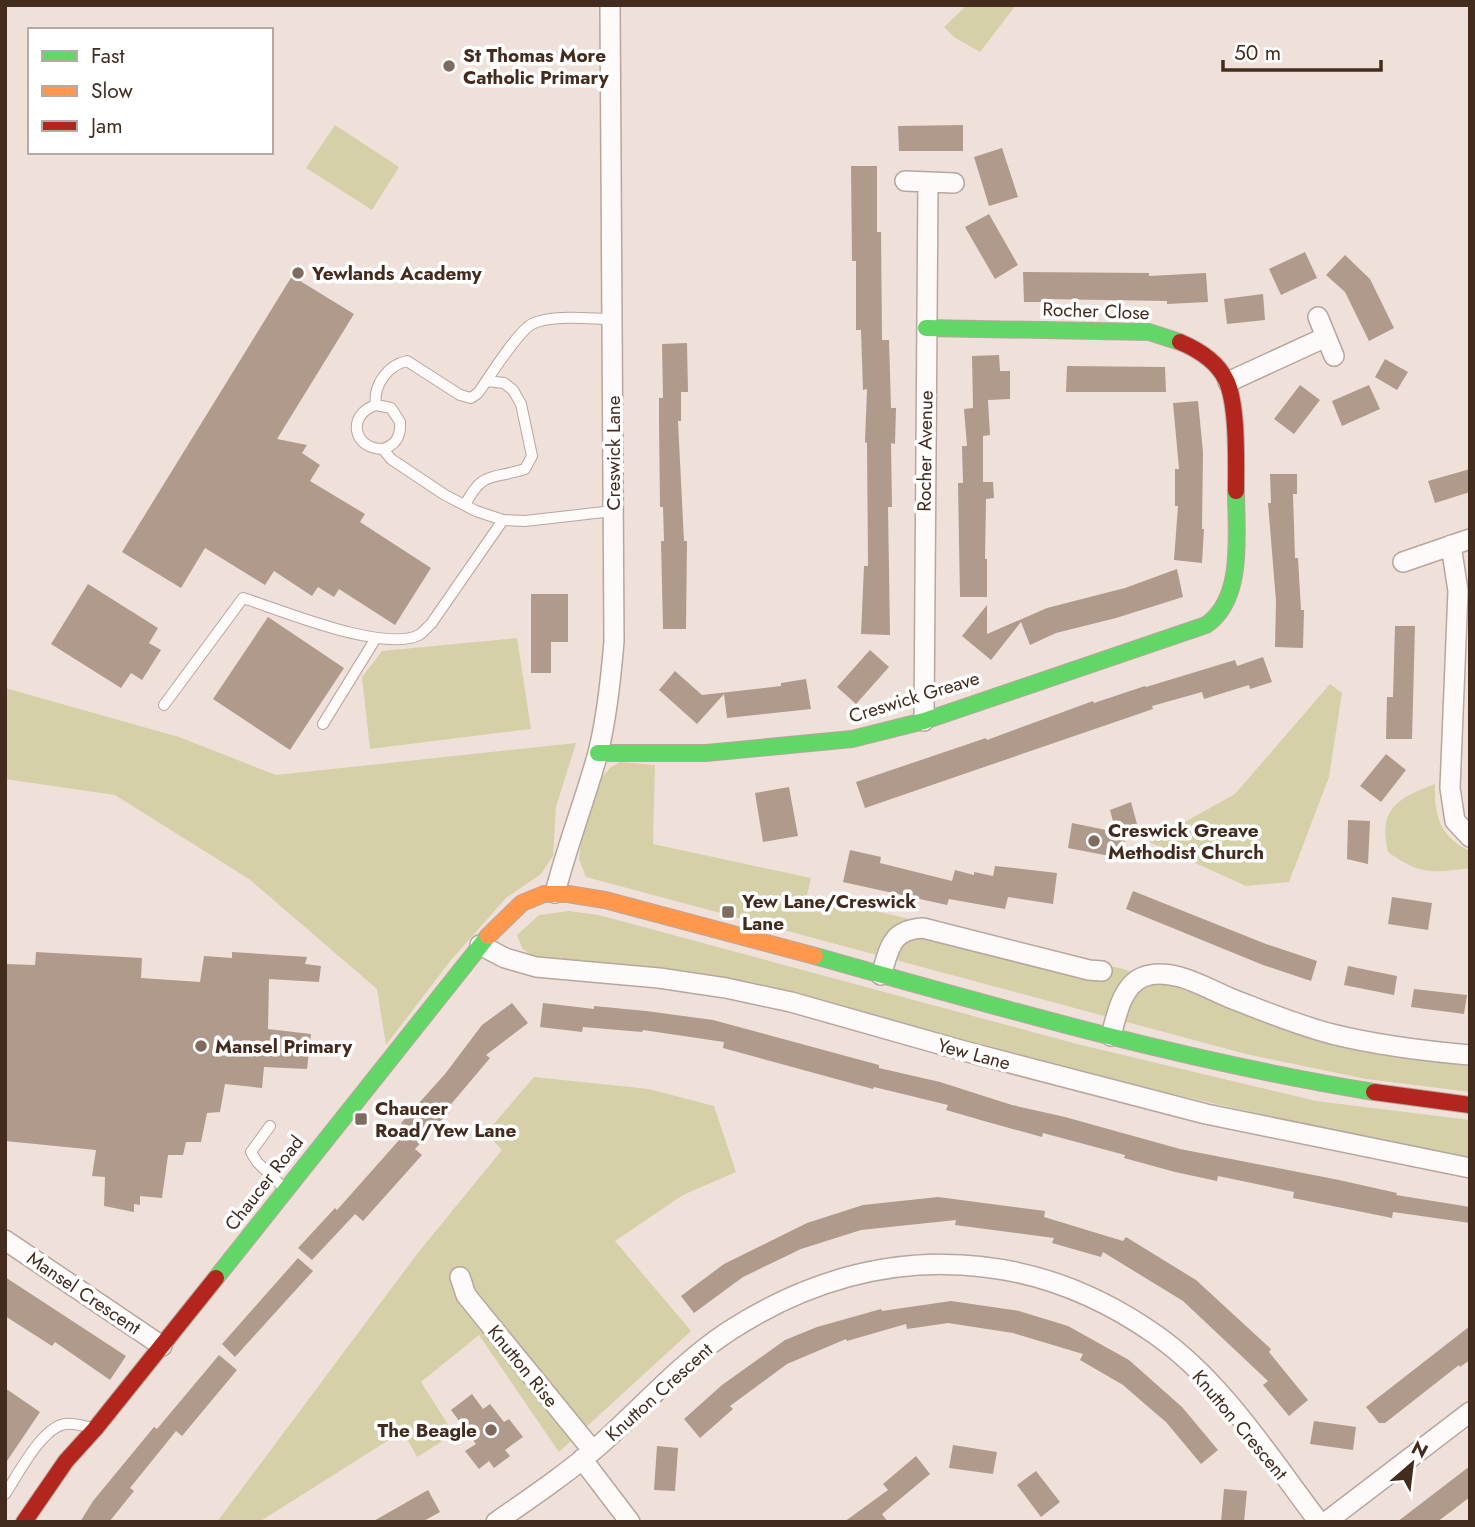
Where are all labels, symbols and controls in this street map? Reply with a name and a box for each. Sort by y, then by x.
legend [28,28,273,154]
scale bar [1223,28,1380,72]
text: 50 m [1234,38,1281,68]
text: Fast [91,41,124,71]
place label: St Thomas More Catholic Primary [463,42,610,91]
marker: St Thomas More Catholic Primary [441,58,457,74]
text: Slow [91,76,133,106]
text: Jam [88,111,123,141]
place label: Yewlands Academy [311,260,483,287]
marker: Yewlands Academy [290,265,306,281]
street label: Rocher Close [1042,296,1150,326]
street label: Rocher Avenue [910,390,940,512]
street label: Creswick Lane [600,395,627,511]
street label: Creswick Greave [845,664,983,730]
place label: Creswick Greave Methodist Church [1108,817,1264,866]
marker: Creswick Greave Methodist Church [1086,833,1102,849]
place label: Yew Lane/Creswick Lane [741,888,916,937]
marker: Yew Lane/Creswick Lane [720,904,736,920]
street label: Yew Lane [935,1031,1014,1077]
place label: Mansel Primary [215,1033,353,1060]
marker: Mansel Primary [193,1038,209,1054]
place label: Chaucer Road/Yew Lane [375,1095,516,1144]
marker: Chaucer Road/Yew Lane [353,1111,369,1127]
street label: Chaucer Road [218,1130,310,1236]
street label: Mansel Crescent [22,1245,147,1341]
street label: Knutton Rise [481,1319,565,1413]
street label: Knutton Crescent [599,1336,719,1448]
street label: Knutton Crescent [1186,1364,1294,1486]
place label: The Beagle [378,1417,477,1444]
marker: The Beagle [483,1422,499,1438]
north arrow [1377,1429,1447,1499]
text: N [1407,1434,1433,1465]

